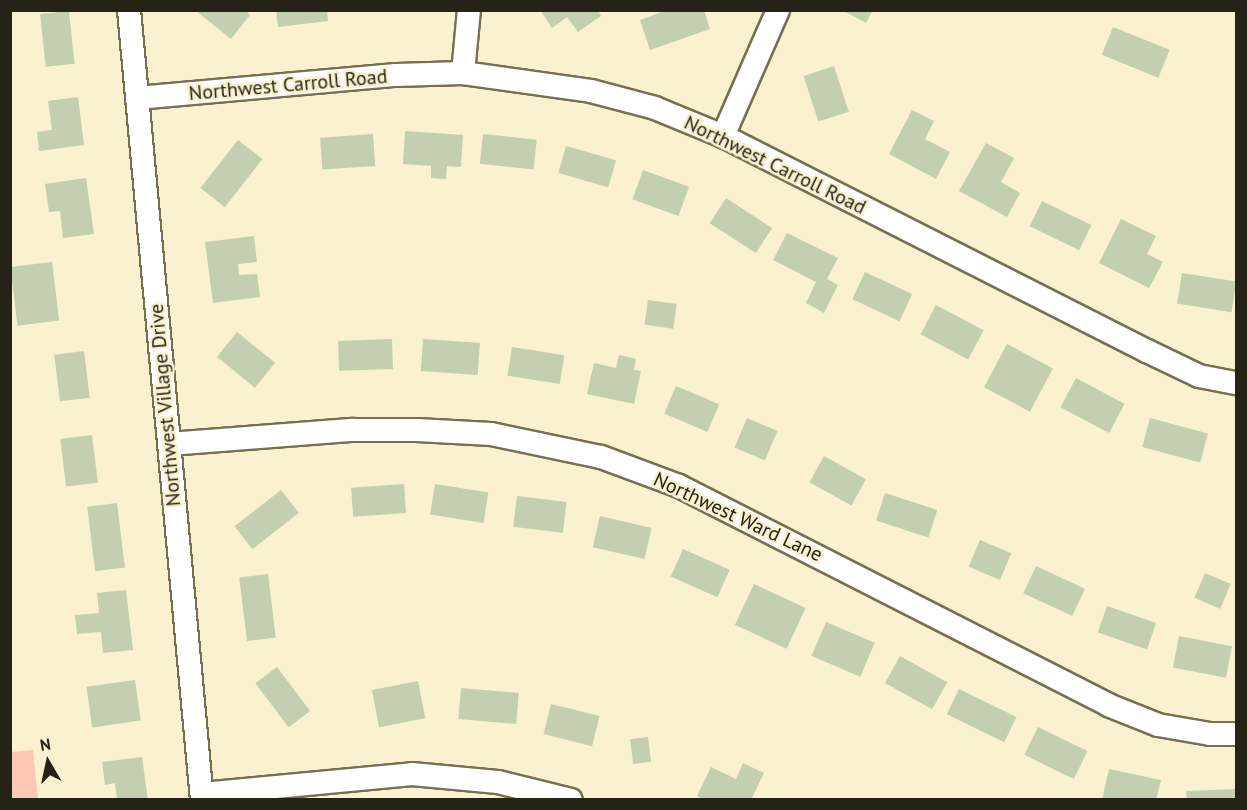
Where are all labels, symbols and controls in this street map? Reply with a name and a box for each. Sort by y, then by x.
street label: Northwest Carroll Road [188,64,388,106]
street label: Northwest Carroll Road [680,111,870,219]
street label: Northwest Village Drive [144,302,186,508]
street label: Northwest Ward Lane [650,467,826,567]
north arrow [18,732,78,792]
text: N [38,734,52,755]

